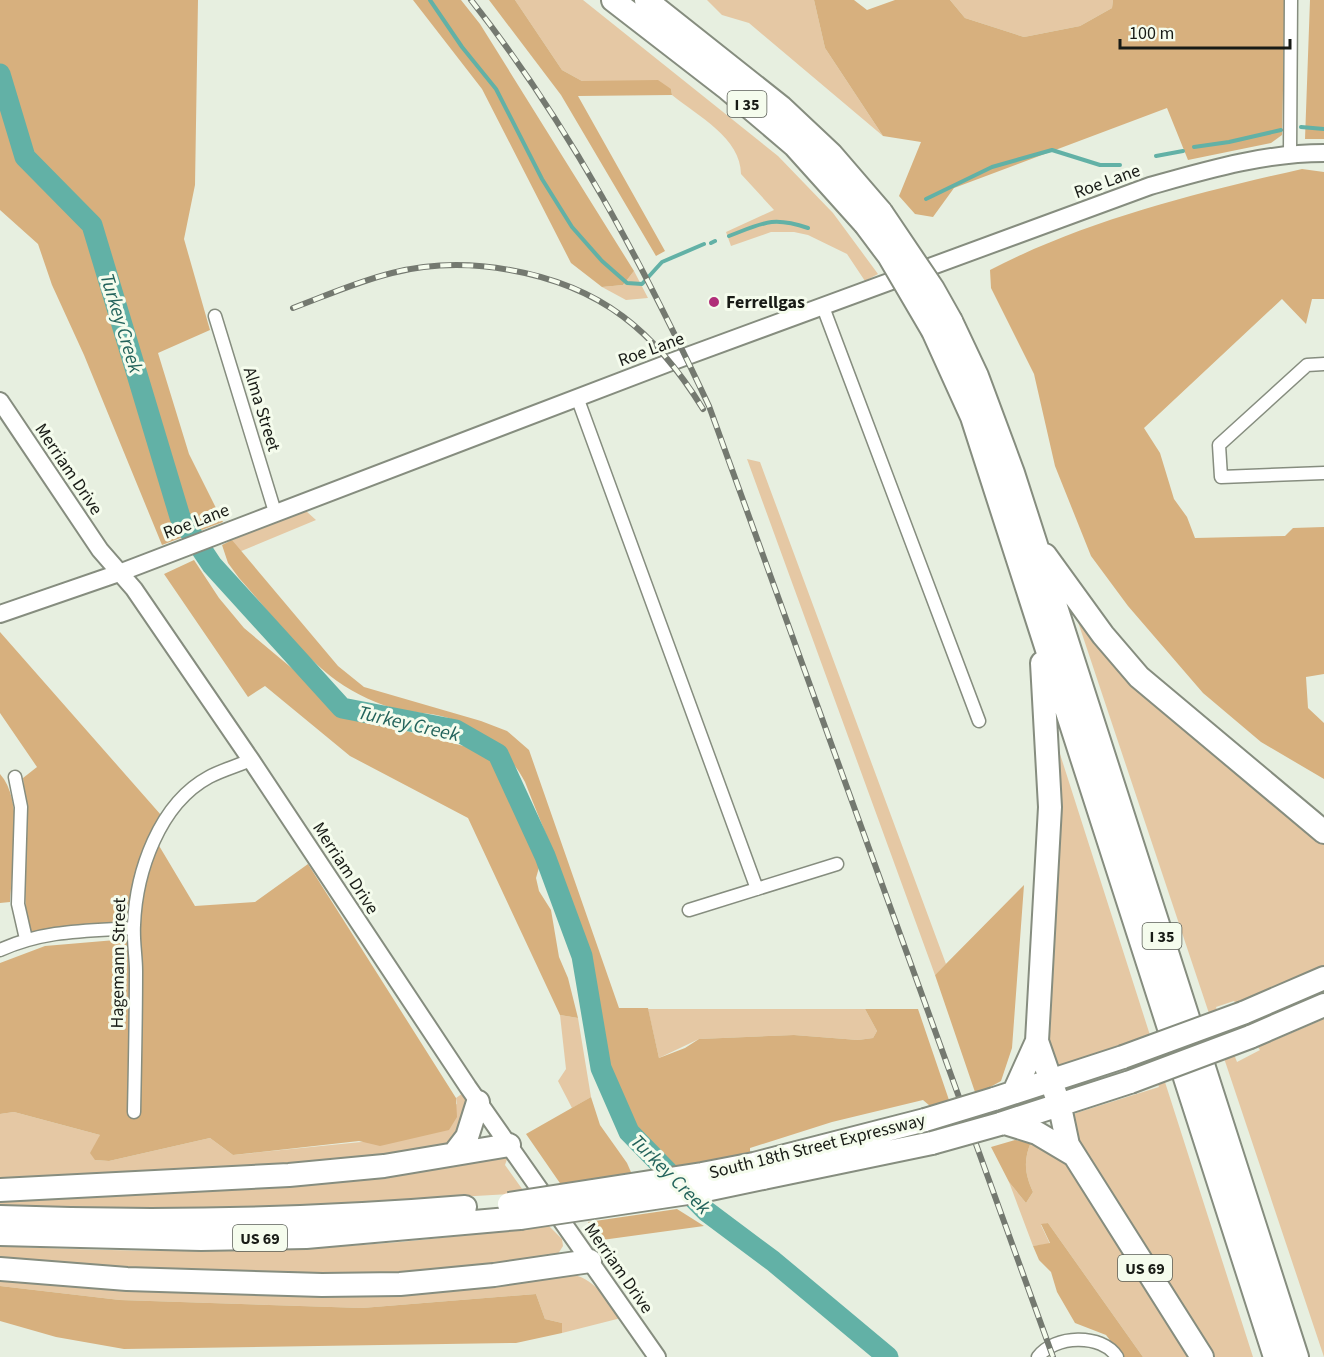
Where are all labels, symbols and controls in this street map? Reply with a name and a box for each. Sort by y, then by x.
scale bar [1120,12,1290,50]
text: 100 m [1129,21,1174,46]
road number: I 35 [728,91,766,117]
street label: Roe Lane [1070,158,1144,205]
water label: Turkey Creek [93,270,150,377]
place label: Ferrellgas [726,290,805,315]
marker: Ferrellgas [707,295,721,309]
street label: Roe Lane [614,326,688,373]
street label: Alma Street [237,364,286,454]
street label: Merriam Drive [29,419,108,520]
street label: Roe Lane [160,497,233,545]
water label: Turkey Creek [355,699,463,749]
street label: Merriam Drive [306,817,385,919]
street label: Hagemann Street [105,897,132,1029]
road number: I 35 [1142,923,1182,949]
street label: South 18th Street Expressway [706,1107,928,1185]
water label: Turkey Creek [624,1128,717,1221]
street label: Merriam Drive [578,1218,659,1319]
road number: US 69 [233,1225,287,1251]
road number: US 69 [1118,1255,1172,1281]

